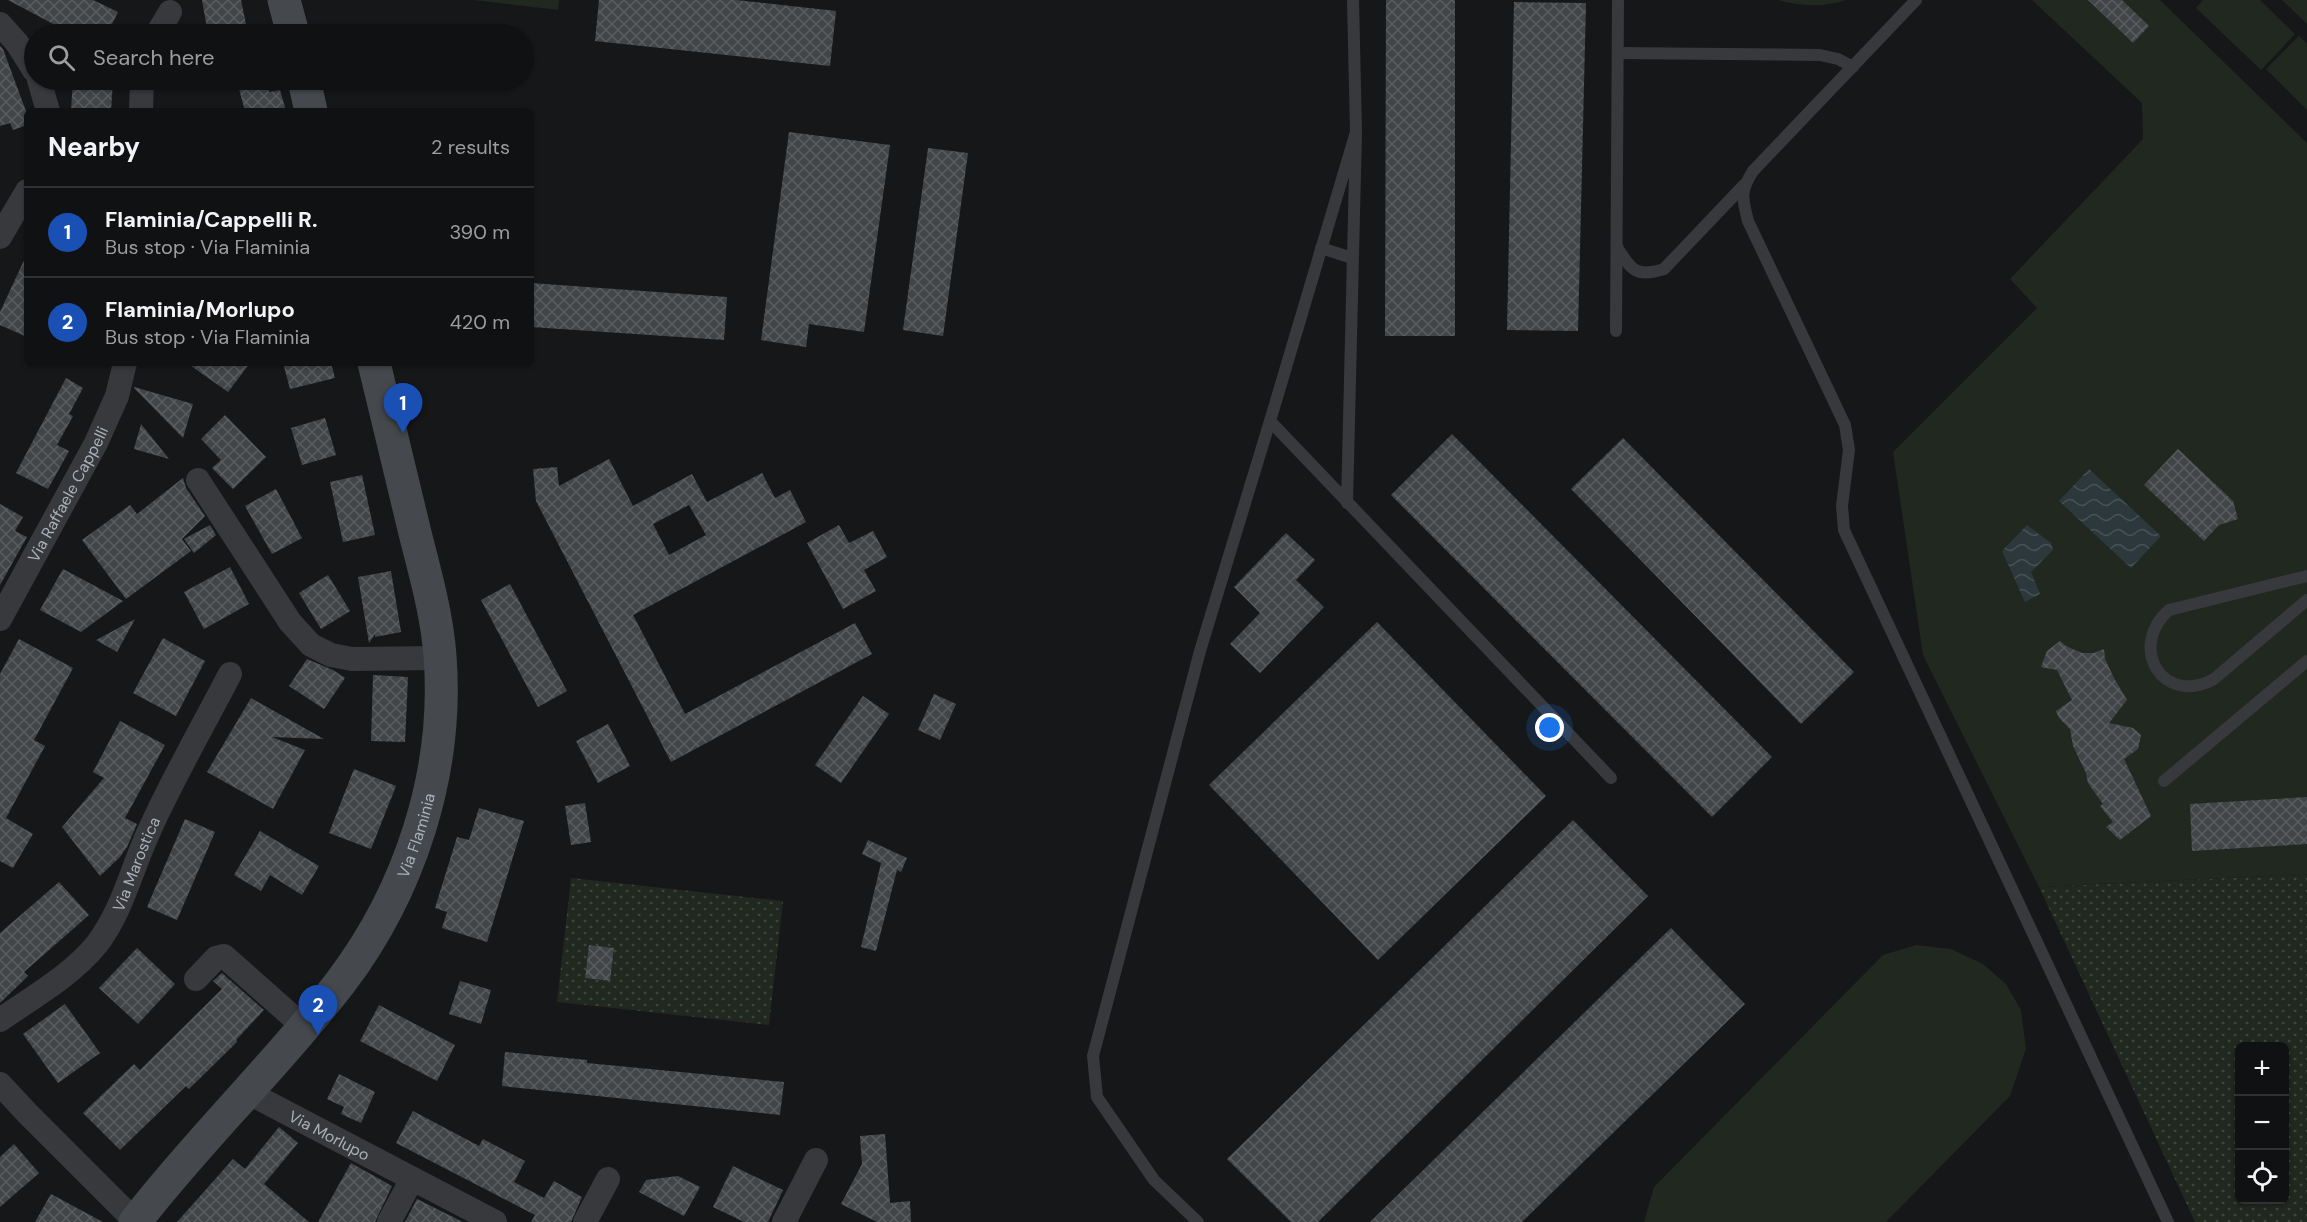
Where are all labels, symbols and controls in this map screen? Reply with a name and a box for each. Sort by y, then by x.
search box [24,24,534,90]
icon: search [45,41,78,74]
text: Search here [93,43,214,72]
text: Nearby [48,130,140,164]
text: 2 results [431,134,510,160]
text: Flaminia/Cappelli R. [105,205,318,234]
text: 1 [64,219,71,245]
text: 390 m [449,219,510,245]
text: Bus stop · Via Flaminia [105,234,310,260]
text: Flaminia/Morlupo [105,295,295,324]
text: 2 [62,309,73,335]
text: 420 m [450,309,510,335]
text: Bus stop · Via Flaminia [105,324,310,350]
pin: 1 [384,384,422,433]
street label: Via Raffaele Cappelli [23,423,113,566]
your location [1535,713,1564,742]
street label: Via Flaminia [392,791,440,881]
street label: Via Marostica [108,813,165,915]
pin: 2 [298,986,338,1035]
map controls [2235,1042,2289,1204]
button: + [2235,1042,2289,1096]
button: − [2235,1096,2289,1150]
street label: Via Morlupo [285,1106,373,1166]
button: locate [2235,1150,2289,1204]

